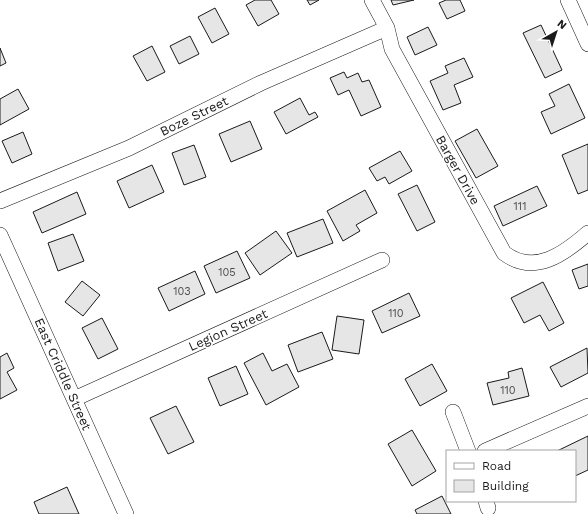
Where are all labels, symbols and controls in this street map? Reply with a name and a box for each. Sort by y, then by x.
north arrow [536,12,576,52]
text: N [555,17,569,32]
street label: Boze Street [157,93,231,139]
street label: Barger Drive [433,133,483,207]
house number: 111 [514,200,526,213]
house number: 105 [218,266,236,279]
house number: 103 [173,285,191,298]
street label: Legion Street [186,306,270,354]
house number: 110 [388,307,404,320]
street label: East Criddle Street [31,315,95,433]
house number: 110 [500,384,516,397]
legend [446,450,576,502]
text: Road [482,459,511,473]
text: Building [482,479,529,493]

